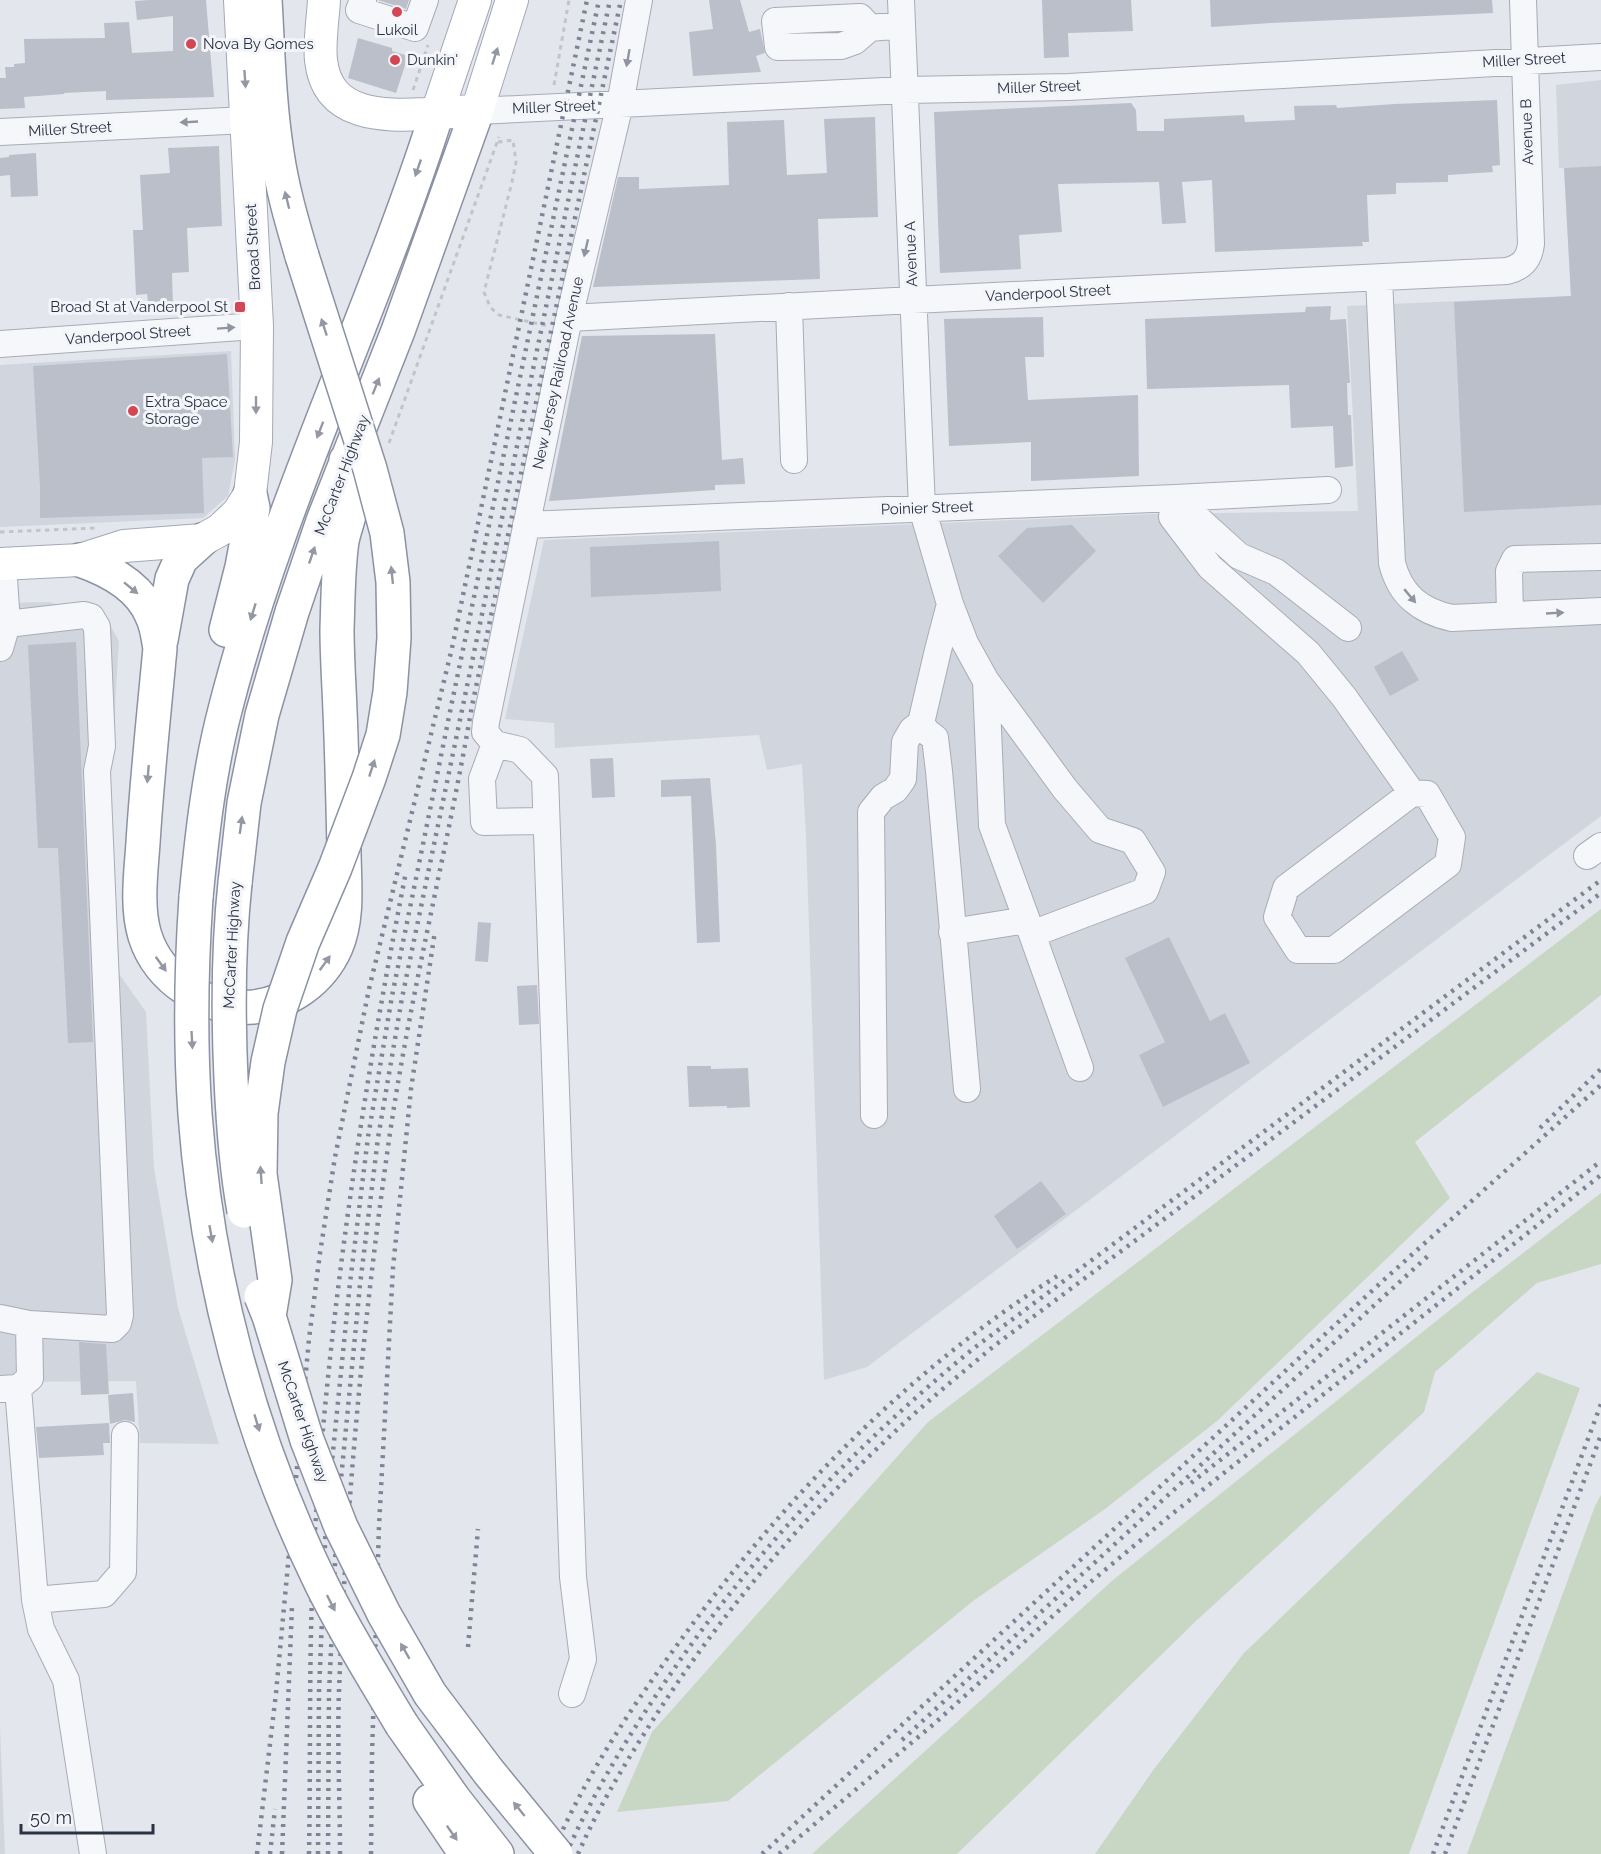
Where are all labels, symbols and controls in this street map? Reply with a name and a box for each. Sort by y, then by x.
marker: Lukoil [390,5,404,19]
place label: Lukoil [376,21,419,39]
place label: Nova By Gomes [203,35,314,53]
marker: Nova By Gomes [184,37,198,51]
one-way arrow [491,47,500,65]
one-way arrow [623,48,632,67]
street label: Miller Street [1482,49,1566,71]
place label: Dunkin' [407,51,458,69]
marker: Dunkin' [388,53,402,67]
one-way arrow [240,70,249,89]
street label: Miller Street [997,77,1081,97]
street label: Miller Street [512,97,596,117]
street label: Avenue B [1517,98,1537,166]
street label: Miller Street [28,118,112,140]
one-way arrow [179,118,198,127]
one-way arrow [413,159,423,177]
one-way arrow [281,191,291,209]
street label: Broad Street [242,203,264,291]
street label: Avenue A [901,221,921,287]
one-way arrow [581,239,590,258]
street label: New Jersey Railroad Avenue [529,275,587,471]
street label: Vanderpool Street [985,281,1111,305]
place label: Broad St at Vanderpool St [50,298,228,316]
marker: Broad St at Vanderpool St [233,300,247,314]
one-way arrow [319,318,329,336]
street label: Vanderpool Street [65,322,191,348]
one-way arrow [216,323,235,333]
one-way arrow [372,377,381,395]
place label: Extra Space Storage [145,393,228,428]
one-way arrow [251,396,261,415]
marker: Extra Space Storage [126,404,140,418]
street label: McCarter Highway [311,412,373,538]
one-way arrow [315,421,325,439]
street label: Poinier Street [880,497,974,519]
one-way arrow [307,546,317,564]
one-way arrow [387,566,397,585]
one-way arrow [123,581,138,594]
one-way arrow [1403,588,1416,604]
one-way arrow [248,603,257,621]
one-way arrow [1546,609,1565,618]
one-way arrow [368,759,377,777]
one-way arrow [143,764,153,783]
one-way arrow [237,815,246,834]
street label: McCarter Highway [220,881,244,1009]
one-way arrow [155,955,167,971]
one-way arrow [319,956,331,972]
one-way arrow [187,1030,196,1049]
one-way arrow [256,1165,265,1184]
one-way arrow [207,1224,216,1243]
street label: McCarter Highway [274,1359,332,1485]
one-way arrow [253,1414,262,1432]
one-way arrow [326,1594,336,1612]
one-way arrow [400,1642,410,1659]
scale bar [21,1797,153,1835]
one-way arrow [512,1801,525,1817]
text: 50 m [30,1807,72,1828]
one-way arrow [446,1825,457,1841]

